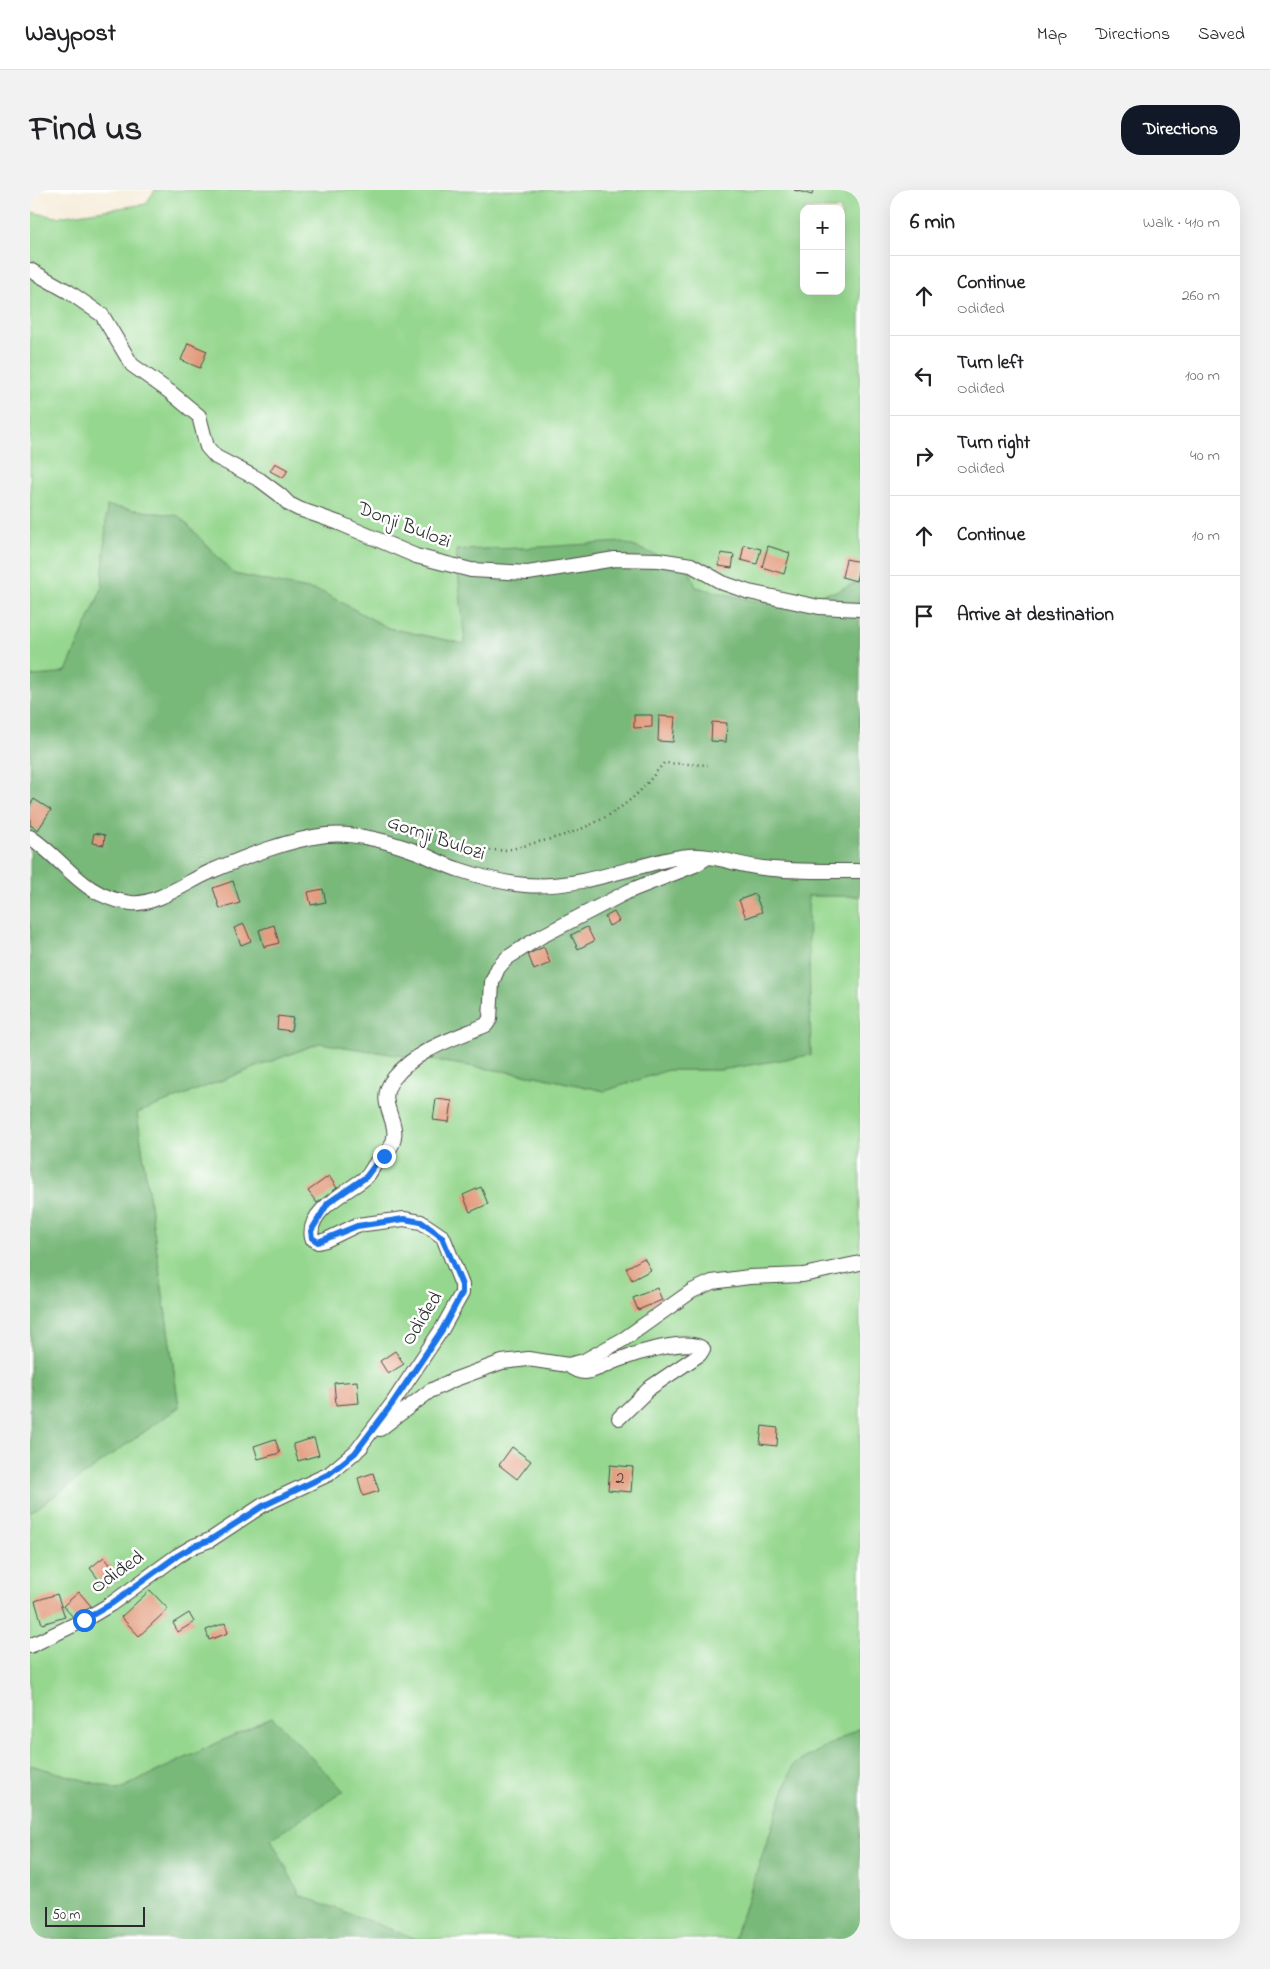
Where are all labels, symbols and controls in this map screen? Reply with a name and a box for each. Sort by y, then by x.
text: Waypost [25,17,116,52]
text: Map [1037,22,1067,48]
text: Directions [1095,22,1170,48]
text: Saved [1198,22,1245,48]
text: Find us [30,105,142,156]
button: Directions [1121,105,1240,155]
map controls [800,205,845,295]
button: + [800,205,845,250]
text: 6 min [910,208,955,238]
text: Walk · 410 m [1143,211,1220,235]
button: − [800,250,845,295]
text: Continue [957,270,1025,297]
icon: ahead [910,282,938,310]
text: 260 m [1182,284,1220,308]
text: Odiđed [957,297,1005,321]
text: Turn left [957,350,1024,377]
icon: left [910,362,938,390]
text: 100 m [1185,364,1220,388]
text: Odiđed [957,377,1005,401]
text: Turn right [957,430,1030,457]
icon: right [910,442,938,470]
text: 40 m [1190,444,1220,468]
text: Odiđed [957,457,1005,481]
street label: Donji Bulozi [352,495,455,557]
icon: ahead [910,522,938,550]
text: Continue [957,522,1025,549]
text: 10 m [1192,524,1220,548]
icon: arrive [910,602,938,630]
text: Arrive at destination [957,602,1114,629]
street label: Gornji Bulozi [383,809,489,869]
route end [373,1145,396,1168]
street label: Odiđed [395,1286,451,1352]
house number: 2 [616,1466,625,1492]
street label: Odiđed [85,1544,151,1602]
route start [73,1609,96,1632]
scale bar [45,1904,145,1927]
text: 50 m [52,1905,80,1926]

